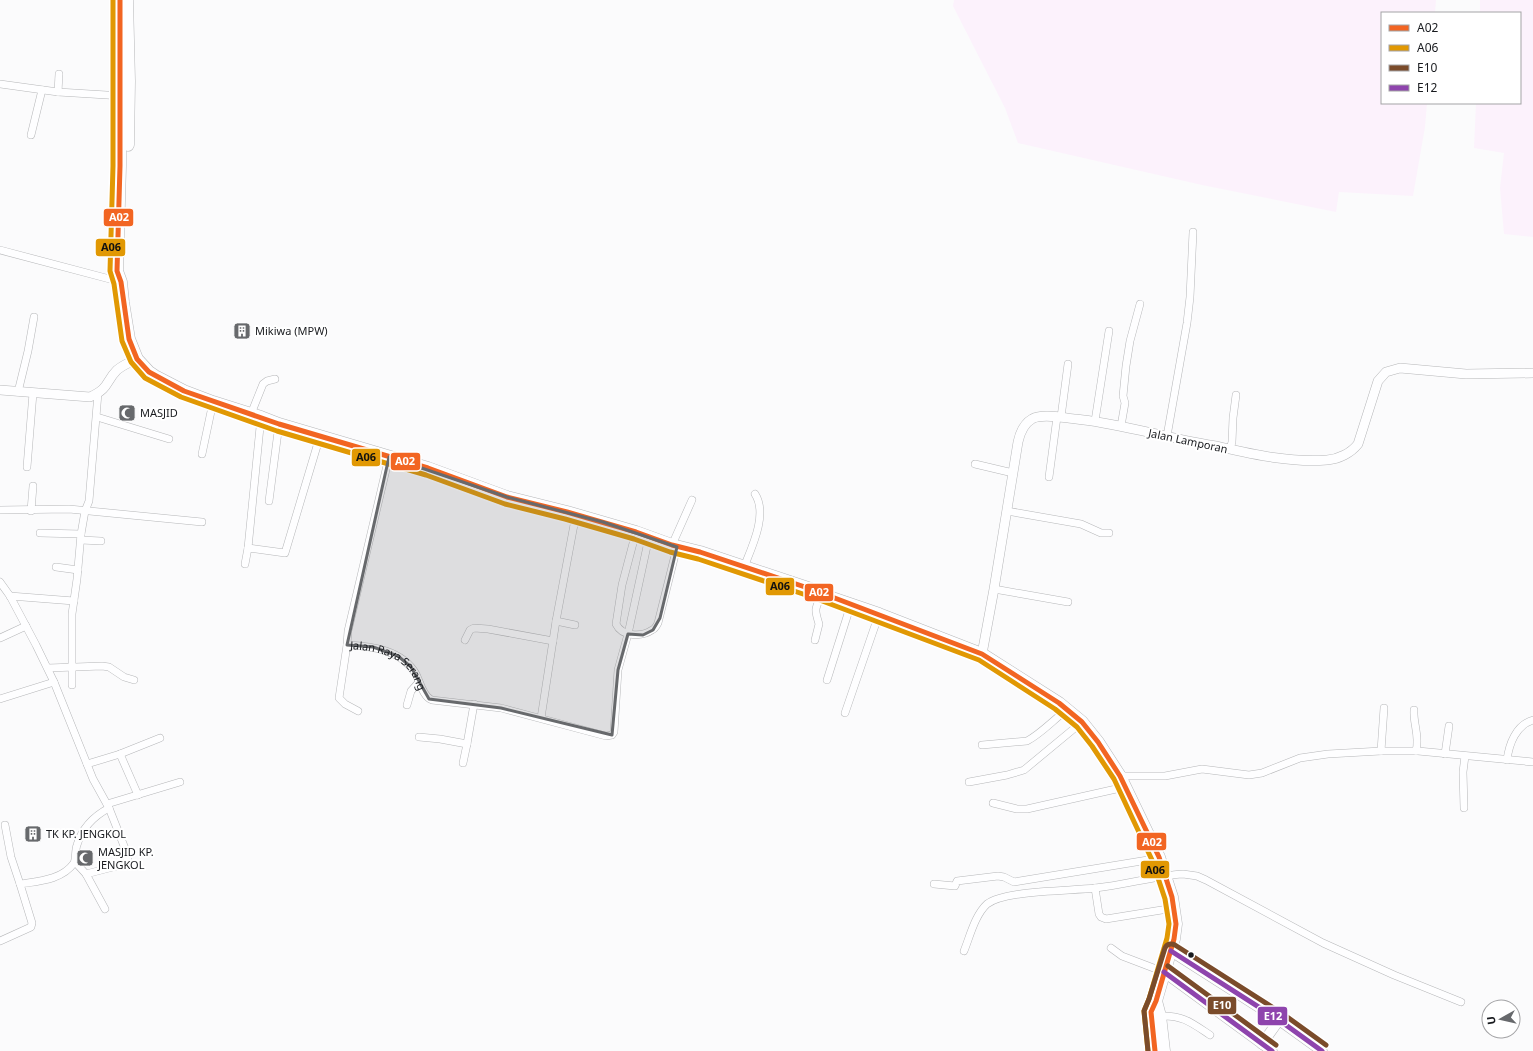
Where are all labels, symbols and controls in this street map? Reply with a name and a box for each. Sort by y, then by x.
legend [1381,12,1521,104]
text: A02 [1417,19,1439,36]
text: A06 [1417,39,1439,56]
text: E10 [1417,59,1438,76]
text: E12 [1417,79,1438,96]
line badge: A02 [103,208,134,227]
text: A02 [109,209,129,224]
line badge: A06 [95,238,126,257]
text: A06 [101,239,121,254]
building icon: Mikiwa (MPW) [232,321,252,341]
place label: Mikiwa (MPW) [255,323,328,338]
mosque icon: MASJID [117,403,137,423]
place label: MASJID [140,405,178,420]
street label: Jalan Lamporan [1146,425,1229,456]
line badge: A06 [351,448,381,467]
text: A06 [356,449,376,464]
line badge: A02 [390,452,421,471]
text: A02 [395,453,415,468]
line badge: A06 [765,577,795,596]
text: A06 [770,578,790,593]
line badge: A02 [804,583,834,602]
text: A02 [809,584,829,599]
street label: Jalan Raya Serang [349,637,430,692]
building icon: TK KP. JENGKOL [23,824,43,844]
place label: TK KP. JENGKOL [46,826,126,841]
line badge: A02 [1136,832,1167,851]
text: A02 [1142,834,1162,849]
place label: MASJID KP. JENGKOL [97,844,154,872]
mosque icon: MASJID KP. JENGKOL [75,848,95,868]
line badge: A06 [1140,860,1170,879]
text: A06 [1145,862,1165,877]
unlabelled marker [1186,950,1196,960]
line badge: E10 [1207,996,1237,1015]
text: E10 [1213,997,1231,1012]
north arrow [1481,999,1521,1039]
line badge: E12 [1257,1006,1288,1026]
text: E12 [1264,1008,1282,1023]
text: U [1483,1015,1499,1026]

